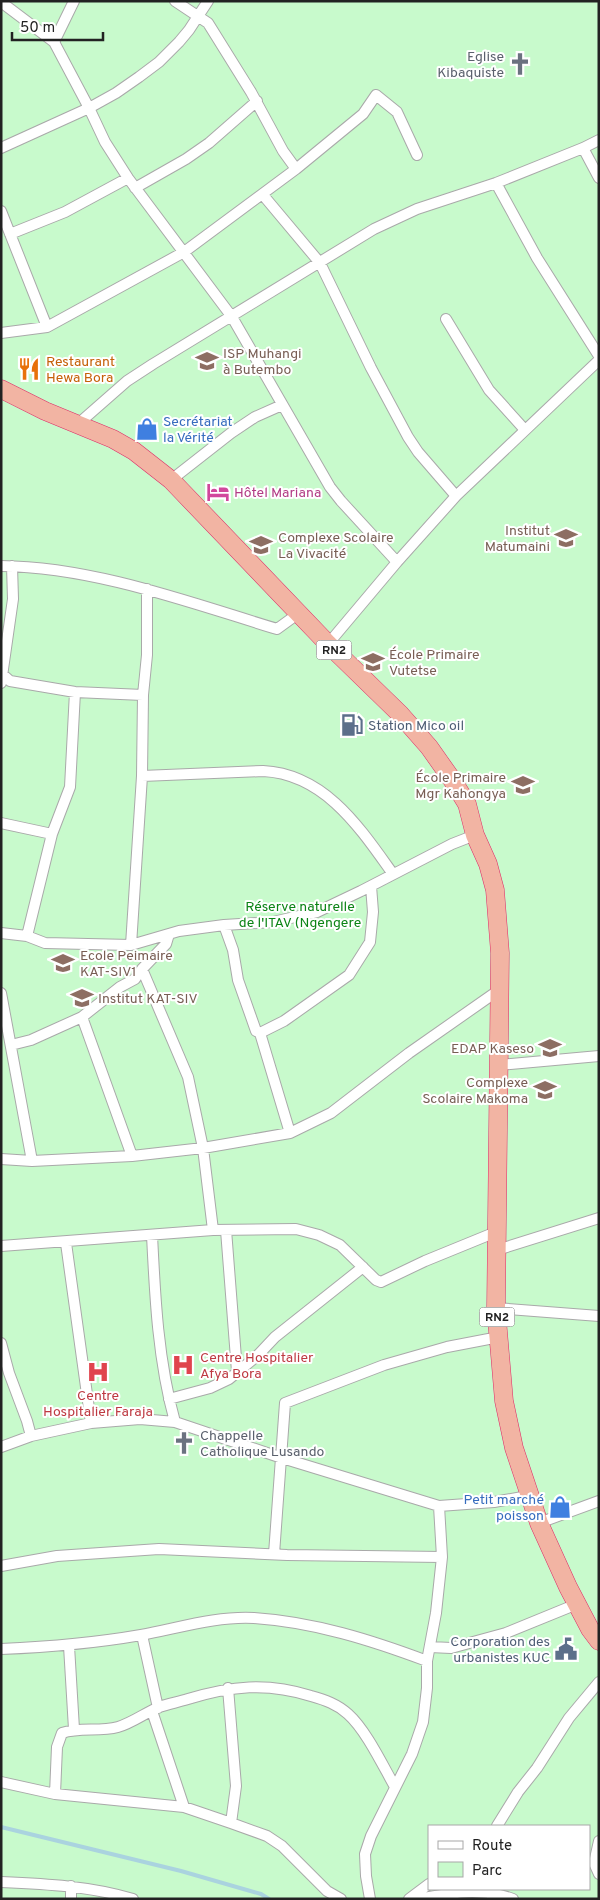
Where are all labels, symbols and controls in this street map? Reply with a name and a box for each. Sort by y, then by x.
scale bar [12,10,104,42]
text: 50 m [20,19,55,38]
place label: Eglise Kibaquiste [437,49,504,82]
church icon: Eglise Kibaquiste [507,51,533,77]
place label: ISP Muhangi à Butembo [223,346,302,379]
school or university icon: ISP Muhangi à Butembo [194,348,220,374]
place label: Restaurant Hewa Bora [46,354,115,387]
restaurant icon: Restaurant Hewa Bora [16,356,42,382]
place label: Secrétariat la Vérité [163,414,233,447]
shop icon: Secrétariat la Vérité [134,416,160,442]
hotel icon: Hôtel Mariana [205,479,231,505]
place label: Hôtel Mariana [234,485,321,502]
place label: Institut Matumaini [485,523,550,556]
school or university icon: Institut Matumaini [553,525,579,551]
place label: Complexe Scolaire La Vivacité [278,530,394,563]
school or university icon: Complexe Scolaire La Vivacité [248,532,274,558]
road number: RN2 [316,640,352,660]
place label: École Primaire Vutetse [389,646,480,680]
school or university icon: École Primaire Vutetse [360,649,386,675]
fuel station icon: Station Mico oil [339,712,365,738]
place label: Station Mico oil [368,718,464,735]
place label: École Primaire Mgr Kahongya [415,769,506,803]
school or university icon: École Primaire Mgr Kahongya [510,772,536,798]
park label: Réserve naturelle de l'ITAV (Ngengere [239,899,361,932]
place label: Ecole Peimaire KAT-SIV1 [80,948,173,981]
school or university icon: Ecole Peimaire KAT-SIV1 [50,950,76,976]
school or university icon: Institut KAT-SIV [69,985,95,1011]
place label: Institut KAT-SIV [98,991,198,1008]
school or university icon: EDAP Kaseso [537,1035,563,1061]
place label: EDAP Kaseso [451,1041,534,1058]
place label: Complexe Scolaire Makoma [422,1075,528,1108]
school or university icon: Complexe Scolaire Makoma [532,1077,558,1103]
road number: RN2 [480,1308,514,1326]
place label: Centre Hospitalier Afya Bora [200,1350,314,1383]
hospital icon: Centre Hospitalier Afya Bora [170,1352,196,1378]
hospital icon: Centre Hospitalier Faraja [85,1359,111,1385]
place label: Centre Hospitalier Faraja [43,1388,153,1421]
place label: Chappelle Catholique Lusando [200,1428,325,1461]
church icon: Chappelle Catholique Lusando [171,1430,197,1456]
place label: Petit marché poisson [463,1492,544,1525]
shop icon: Petit marché poisson [547,1494,573,1520]
place label: Corporation des urbanistes KUC [450,1634,550,1667]
public building icon: Corporation des urbanistes KUC [553,1636,579,1662]
legend [428,1825,590,1890]
text: Route [472,1837,512,1856]
text: Parc [472,1862,502,1881]

